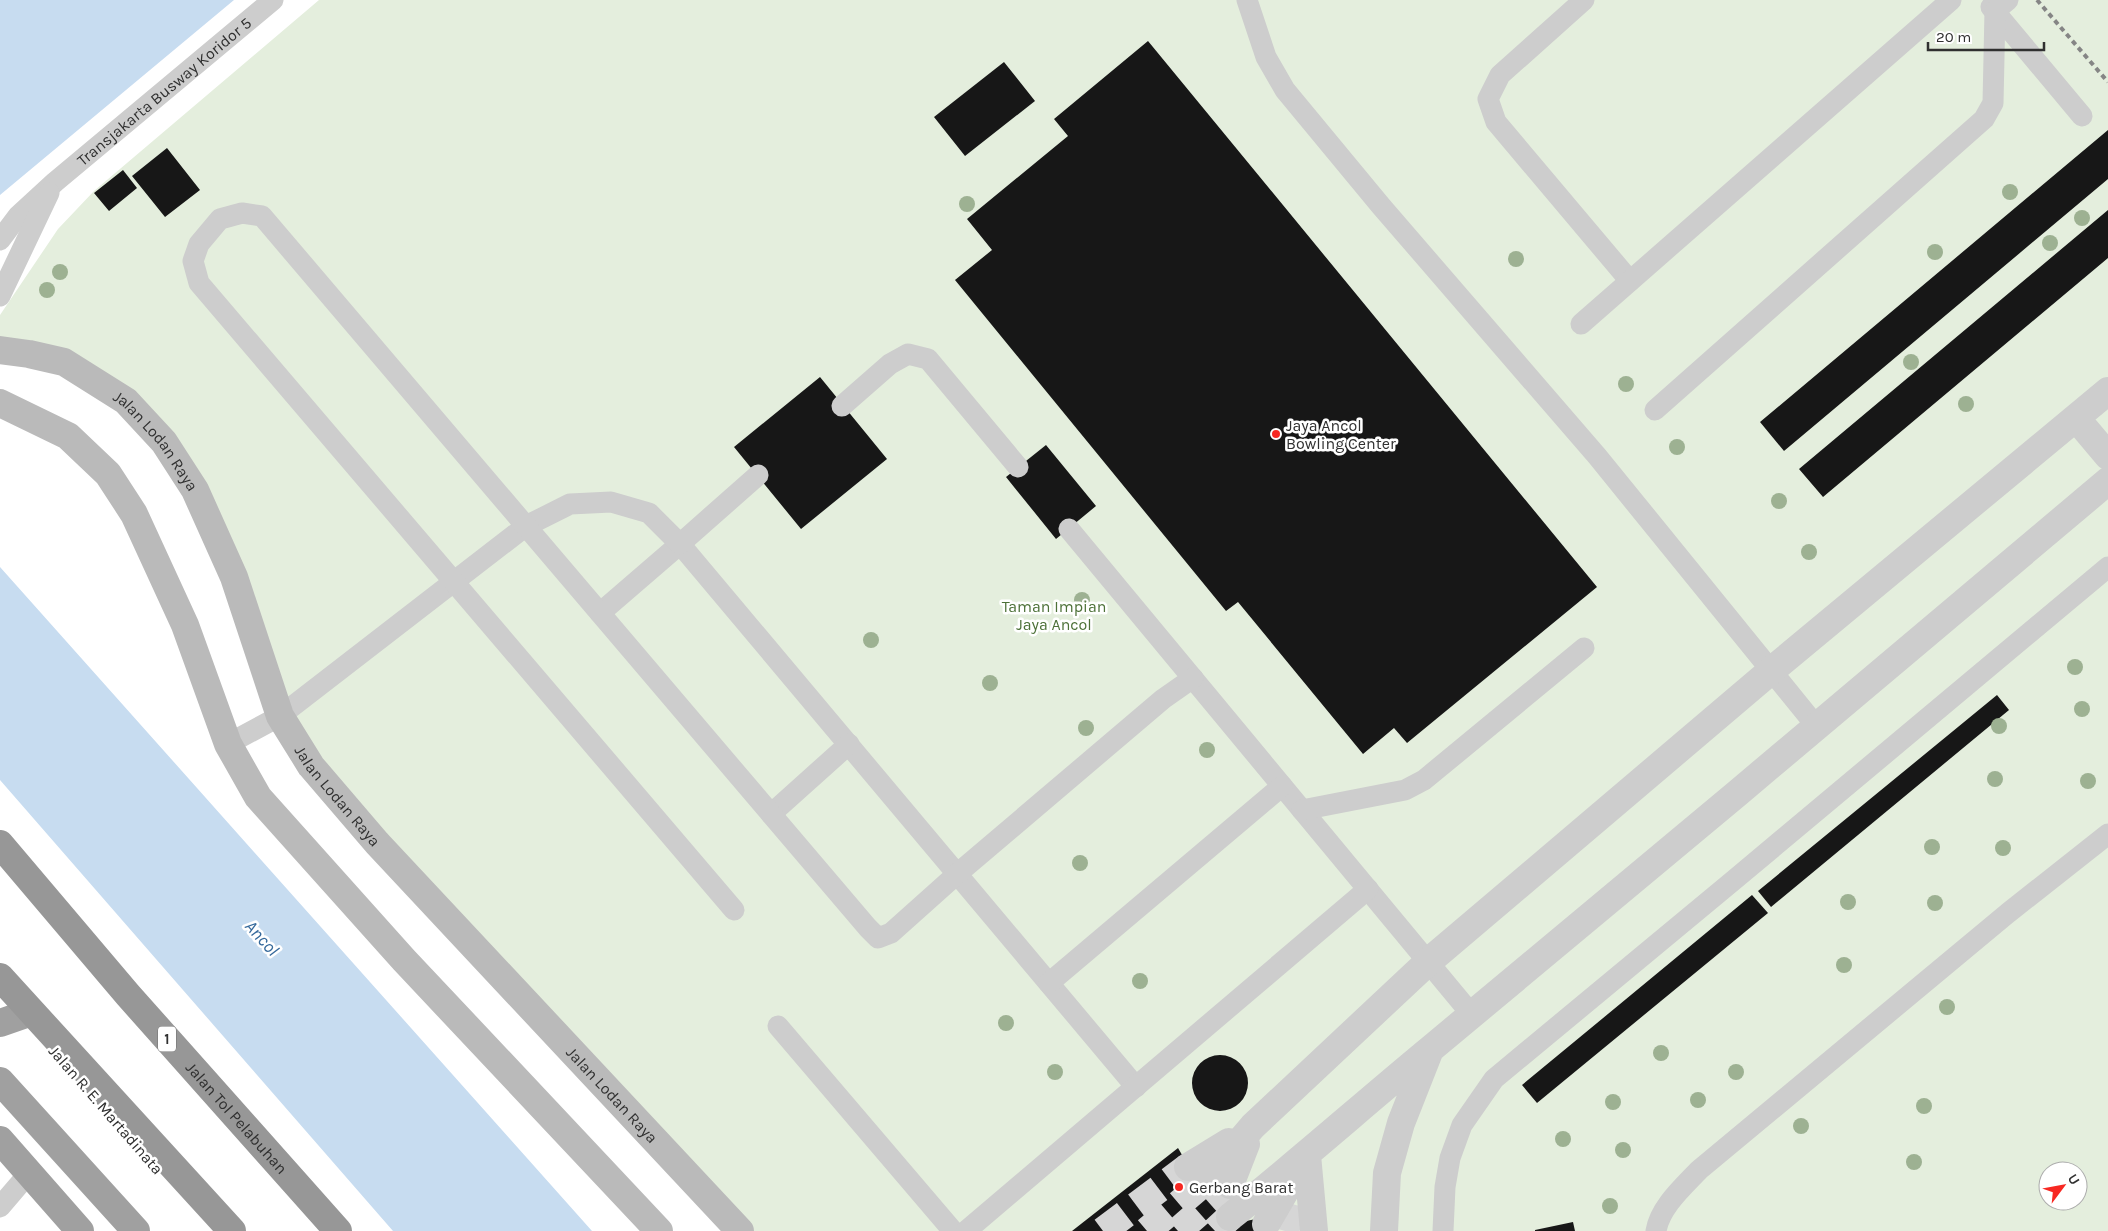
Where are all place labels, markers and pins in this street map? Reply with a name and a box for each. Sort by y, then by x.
place label: Jaya Ancol Bowling Center [1286,416,1396,453]
marker: Jaya Ancol Bowling Center [1270,428,1282,440]
place label: Gerbang Barat [1189,1178,1293,1197]
marker: Gerbang Barat [1173,1181,1185,1193]

